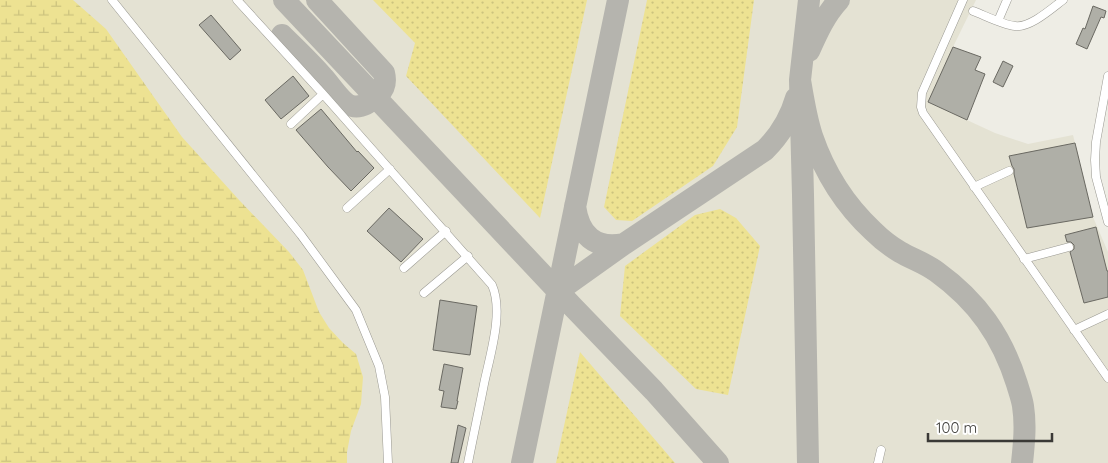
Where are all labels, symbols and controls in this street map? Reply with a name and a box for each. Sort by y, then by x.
scale bar [928,410,1052,442]
text: 100 m [936,418,977,437]

